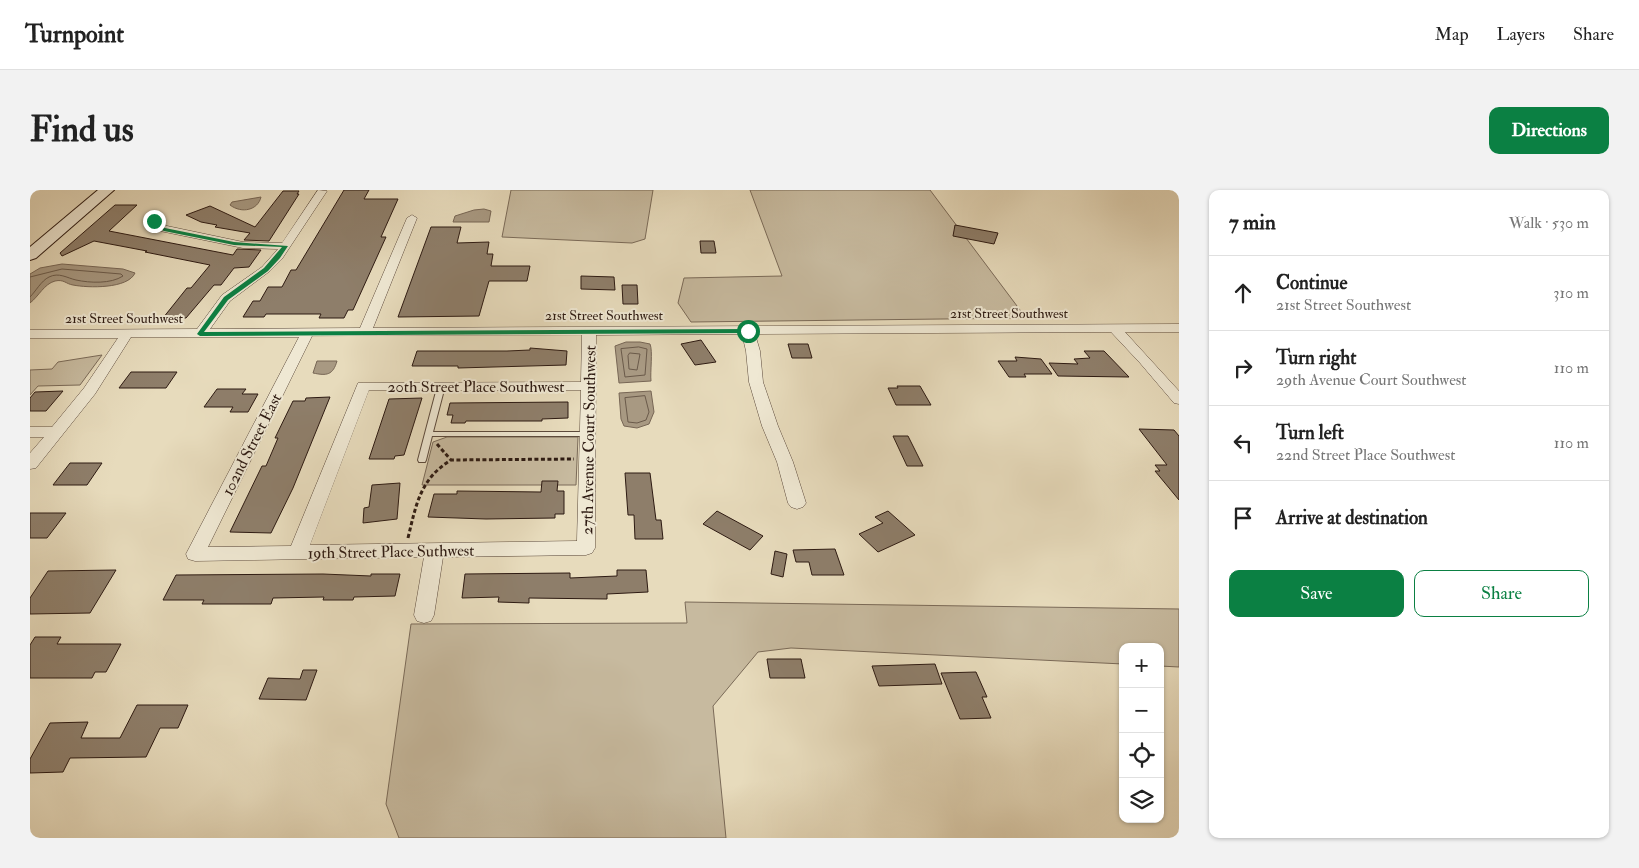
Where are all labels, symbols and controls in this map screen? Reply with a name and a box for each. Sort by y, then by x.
text: Turnpoint [25,19,124,50]
text: Map [1435,23,1469,46]
text: Layers [1497,23,1545,46]
text: Share [1573,23,1614,46]
button: Directions [1489,107,1609,154]
text: Find us [30,108,134,152]
text: 7 min [1229,209,1276,236]
route end [143,210,166,233]
text: Walk · 530 m [1509,213,1589,233]
text: Continue [1276,271,1347,295]
icon: ahead [1229,279,1257,307]
text: 310 m [1553,283,1589,303]
text: 21st Street Southwest [1276,295,1411,315]
street label: 21st Street Southwest [950,305,1069,322]
street label: 21st Street Southwest [545,307,664,324]
street label: 21st Street Southwest [65,310,184,327]
route start [737,320,760,343]
street label: 27th Avenue Court Southwest [577,345,601,535]
text: Turn right [1276,346,1356,370]
icon: right [1229,354,1257,382]
text: 110 m [1554,358,1589,378]
text: 29th Avenue Court Southwest [1276,370,1466,390]
street label: 20th Street Place Southwest [387,377,565,397]
street label: 102nd Street East [218,390,286,499]
text: Turn left [1276,421,1344,445]
icon: left [1229,429,1257,457]
text: 110 m [1554,433,1589,453]
text: 22nd Street Place Southwest [1276,445,1455,465]
icon: arrive [1229,504,1257,532]
text: Arrive at destination [1276,506,1428,530]
street label: 19th Street Place Suthwest [307,541,475,563]
button: Save [1229,570,1404,617]
button: Share [1414,570,1589,617]
map controls [1119,643,1164,823]
button: + [1119,643,1164,688]
button: − [1119,688,1164,733]
button: locate [1119,733,1164,778]
button: layers [1119,778,1164,823]

